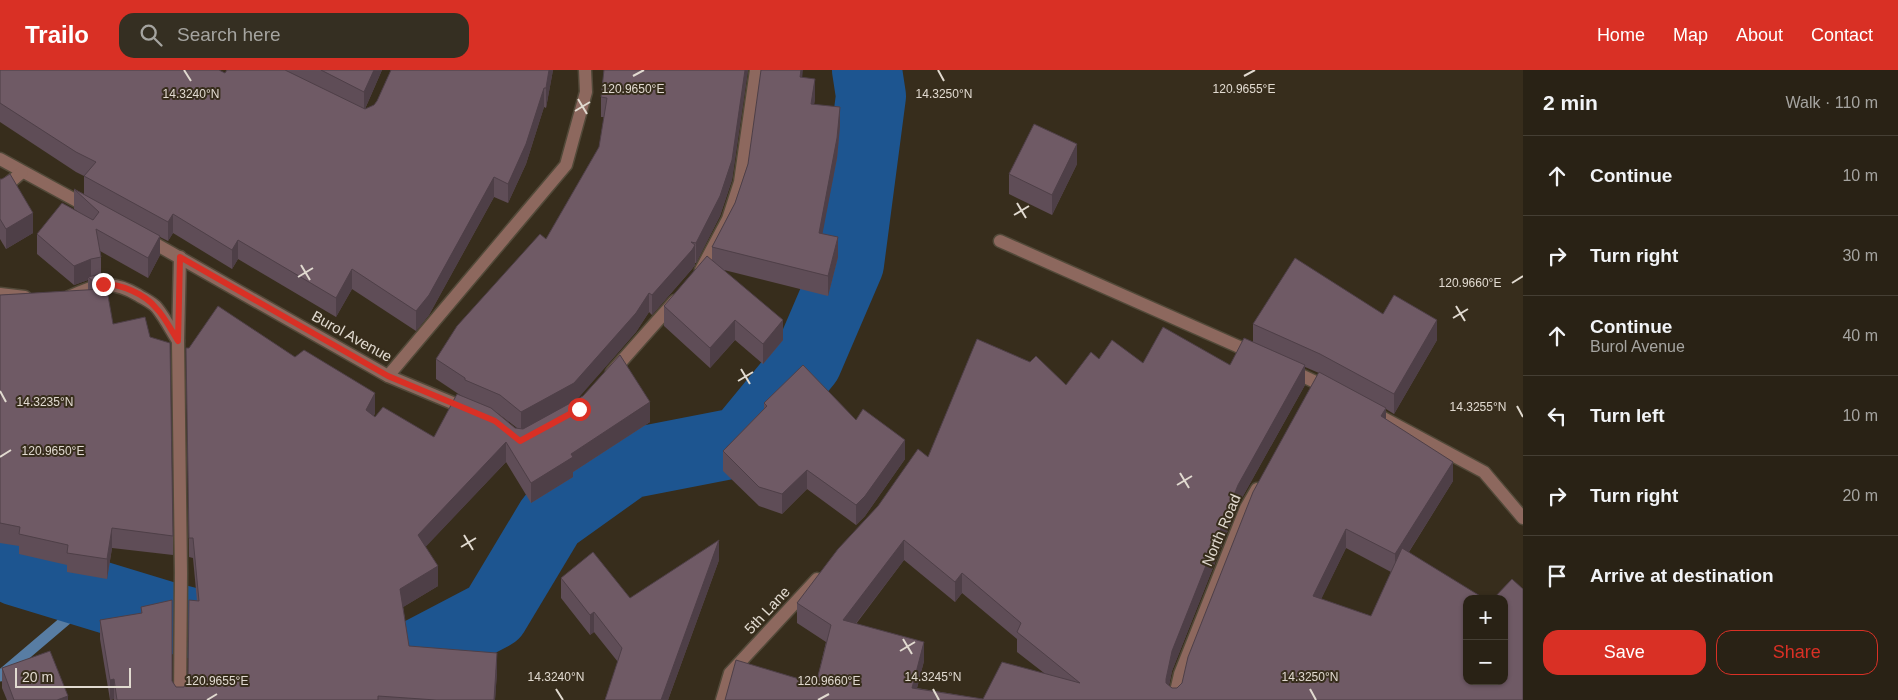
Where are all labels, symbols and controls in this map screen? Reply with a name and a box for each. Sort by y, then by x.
search box [119,13,469,58]
text: Trailo [25,21,89,48]
icon: search [137,21,165,49]
text: Search here [177,24,281,45]
text: Home [1597,25,1645,45]
text: Map [1673,25,1708,45]
text: About [1736,25,1783,45]
text: Contact [1811,25,1873,45]
text: 120.9650°E [602,82,664,96]
text: 120.9655°E [1213,82,1275,96]
text: 14.3240°N [163,87,219,101]
text: 14.3250°N [916,87,972,101]
text: 2 min [1543,91,1598,114]
text: Walk · 110 m [1786,94,1878,111]
icon: ahead [1543,162,1571,190]
text: Continue [1590,165,1672,186]
text: 10 m [1842,167,1878,184]
icon: right [1543,242,1571,270]
text: Turn right [1590,245,1678,266]
text: 30 m [1842,247,1878,264]
route end [92,273,115,296]
text: 120.9660°E [1439,276,1501,290]
street label: Burol Avenue [309,307,395,365]
text: Continue [1590,316,1672,337]
icon: ahead [1543,322,1571,350]
text: 40 m [1842,327,1878,344]
text: Burol Avenue [1590,338,1685,355]
text: 14.3235°N [17,395,73,409]
route start [568,398,591,421]
text: 14.3255°N [1450,400,1506,414]
icon: left [1543,402,1571,430]
text: Turn left [1590,405,1665,426]
text: 10 m [1842,407,1878,424]
text: 120.9650°E [22,444,84,458]
icon: right [1543,482,1571,510]
text: Turn right [1590,485,1678,506]
text: 20 m [1842,487,1878,504]
street label: North Road [1198,491,1244,569]
icon: arrive [1543,562,1571,590]
text: Arrive at destination [1590,565,1774,586]
street label: 5th Lane [741,583,793,637]
map controls [1463,595,1508,685]
button: + [1463,595,1508,640]
button: Save [1543,630,1706,675]
button: Share [1716,630,1878,675]
button: − [1463,640,1508,685]
scale bar [15,665,131,688]
text: 20 m [22,669,53,685]
text: 14.3240°N [528,670,584,684]
text: 14.3245°N [905,670,961,684]
text: 14.3250°N [1282,670,1338,684]
text: 120.9655°E [186,674,248,688]
text: 120.9660°E [798,674,860,688]

